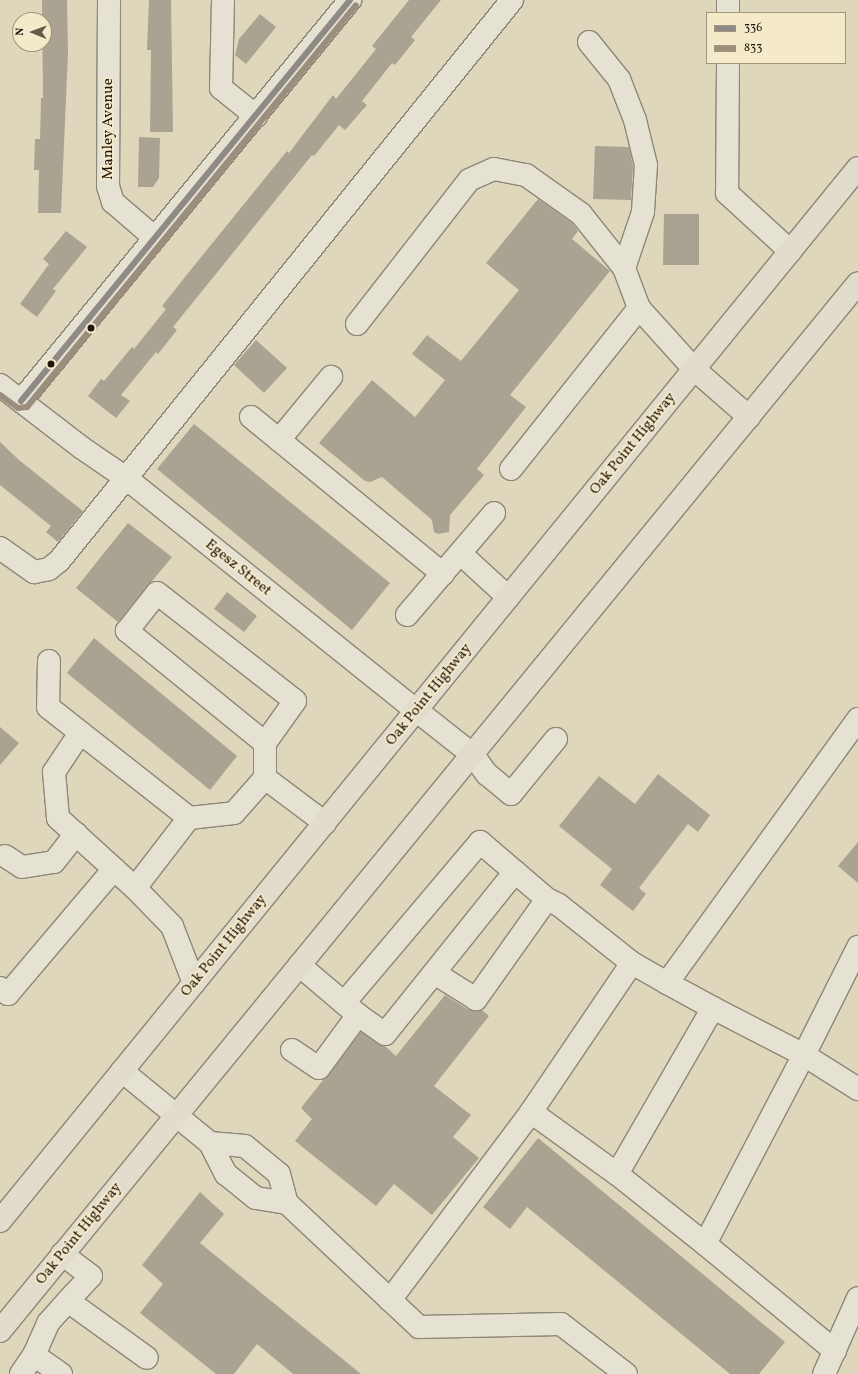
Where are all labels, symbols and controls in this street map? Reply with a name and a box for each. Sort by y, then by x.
north arrow [12,12,52,52]
legend [706,12,846,64]
text: 336 [744,20,762,36]
text: N [13,28,28,36]
text: 833 [744,40,762,56]
street label: Manley Avenue [100,78,118,180]
unlabelled marker [86,323,96,333]
unlabelled marker [46,359,56,369]
street label: Oak Point Highway [586,389,680,499]
street label: Egesz Street [201,536,275,600]
street label: Oak Point Highway [382,640,476,750]
street label: Oak Point Highway [177,891,271,1001]
street label: Oak Point Highway [32,1179,126,1289]

